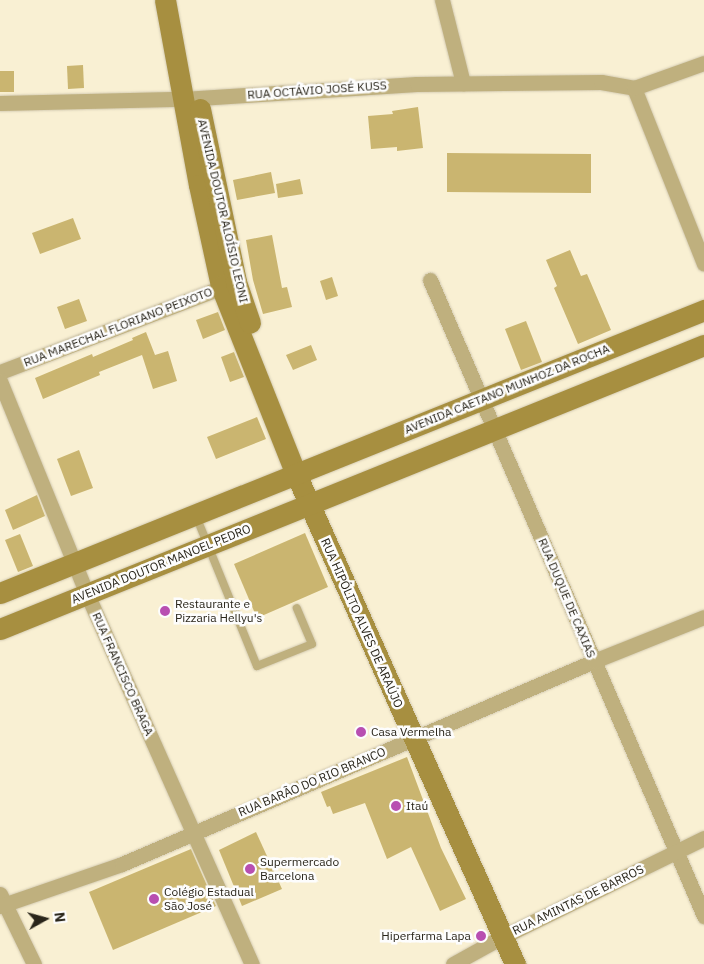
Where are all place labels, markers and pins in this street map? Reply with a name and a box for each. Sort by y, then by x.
place label: Restaurante e Pizzaria Hellyu's [175,597,262,625]
marker: Restaurante e Pizzaria Hellyu's [159,605,171,617]
place label: Casa Vermelha [371,725,451,739]
marker: Casa Vermelha [355,726,367,738]
place label: Itaú [406,799,428,813]
marker: Itaú [390,800,402,812]
place label: Supermercado Barcelona [260,855,339,883]
marker: Supermercado Barcelona [244,863,256,875]
place label: Colégio Estadual São José [164,885,254,913]
marker: Colégio Estadual São José [148,893,160,905]
place label: Hiperfarma Lapa [381,929,471,943]
marker: Hiperfarma Lapa [475,930,487,942]

